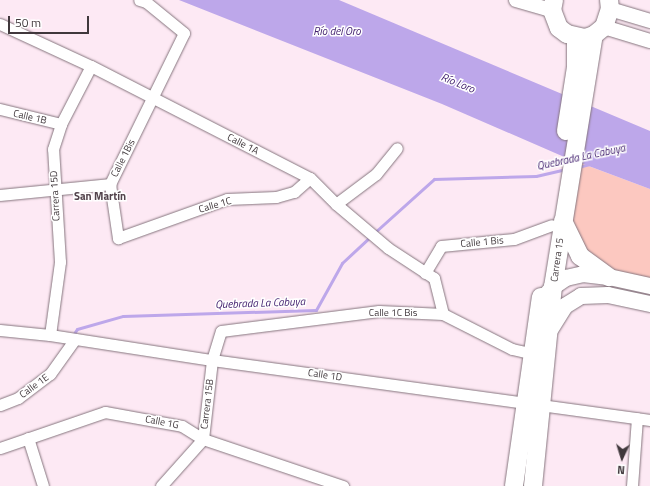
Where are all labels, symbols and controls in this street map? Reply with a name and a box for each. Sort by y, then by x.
scale bar [10,8,91,34]
text: 50 m [15,13,41,32]
water label: Río del Oro [313,24,361,38]
water label: Río Loro [439,70,477,96]
street label: Calle 1B [12,107,48,127]
street label: Calle 1A [225,131,261,157]
street label: Calle 1Bis [108,137,138,179]
water label: Quebrada La Cabuya [536,141,626,173]
street label: Carrera 15D [48,170,62,222]
district label: San Martín [74,189,126,203]
street label: Calle 1C [197,195,233,215]
street label: Calle 1 Bis [460,234,504,250]
street label: Carrera 15 [548,237,566,283]
water label: Quebrada La Cabuya [215,295,305,311]
street label: Calle 1C Bis [369,307,417,319]
street label: Calle 1D [307,367,343,383]
street label: Calle 1E [17,371,51,401]
street label: Carrera 15B [198,378,216,430]
street label: Calle 1G [144,413,180,431]
north arrow [602,438,642,478]
text: N [617,462,626,478]

